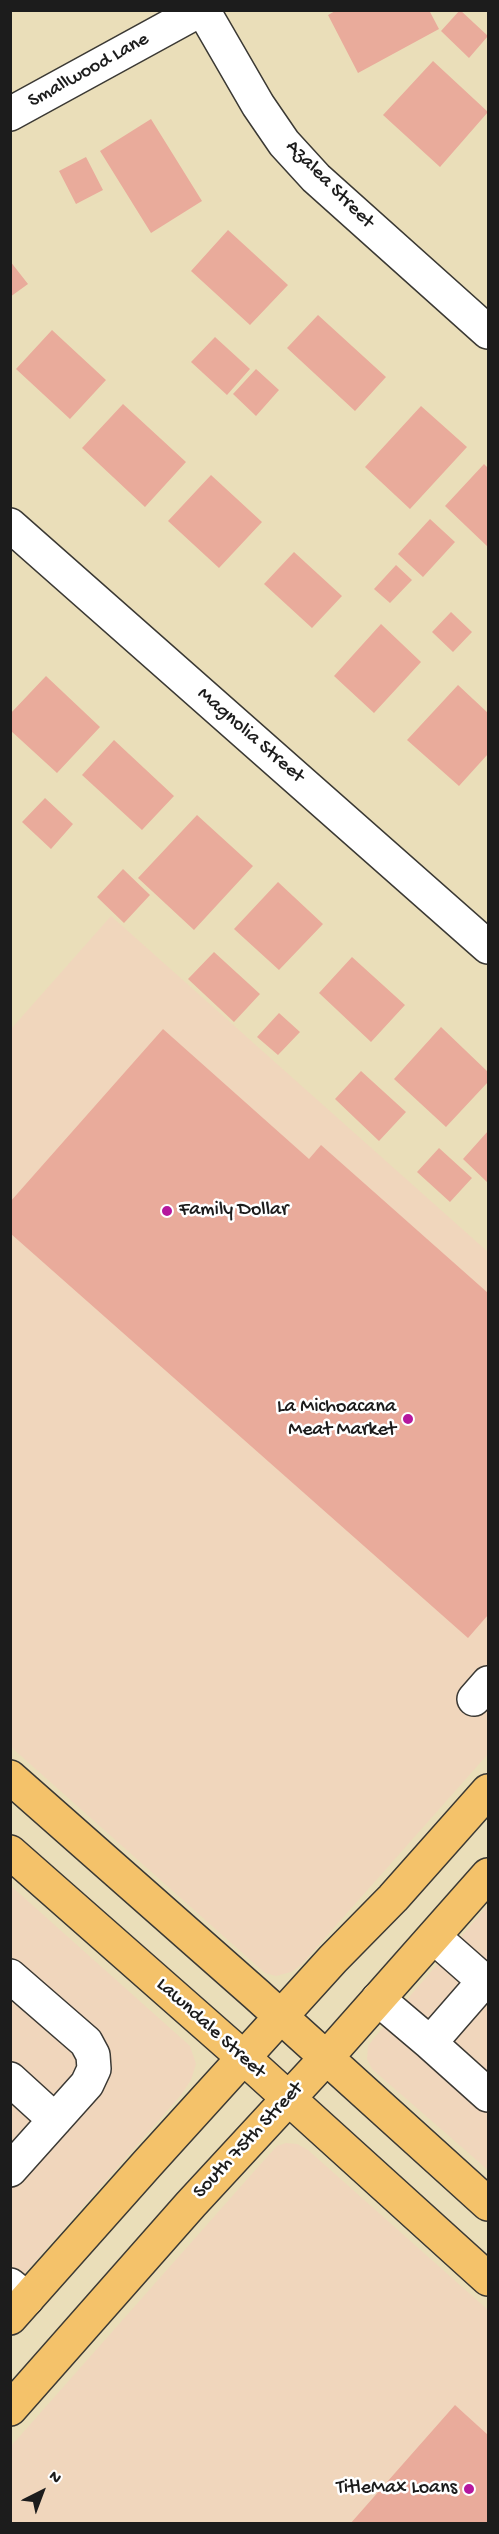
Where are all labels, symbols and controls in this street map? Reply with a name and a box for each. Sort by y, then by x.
street label: Smallwood Lane [24,28,154,114]
street label: Azalea Street [280,136,378,234]
street label: Magnolia Street [192,683,308,789]
place label: Family Dollar [179,1199,288,1223]
marker: Family Dollar [160,1204,174,1218]
place label: La Michoacana Meat Market [277,1396,396,1443]
marker: La Michoacana Meat Market [401,1412,415,1426]
street label: Lawndale Street [150,1974,270,2084]
street label: South 75th Street [189,2078,309,2204]
north arrow [12,2462,72,2522]
text: N [44,2468,65,2489]
place label: TitleMax Loans [336,2477,457,2501]
marker: TitleMax Loans [462,2482,476,2496]

